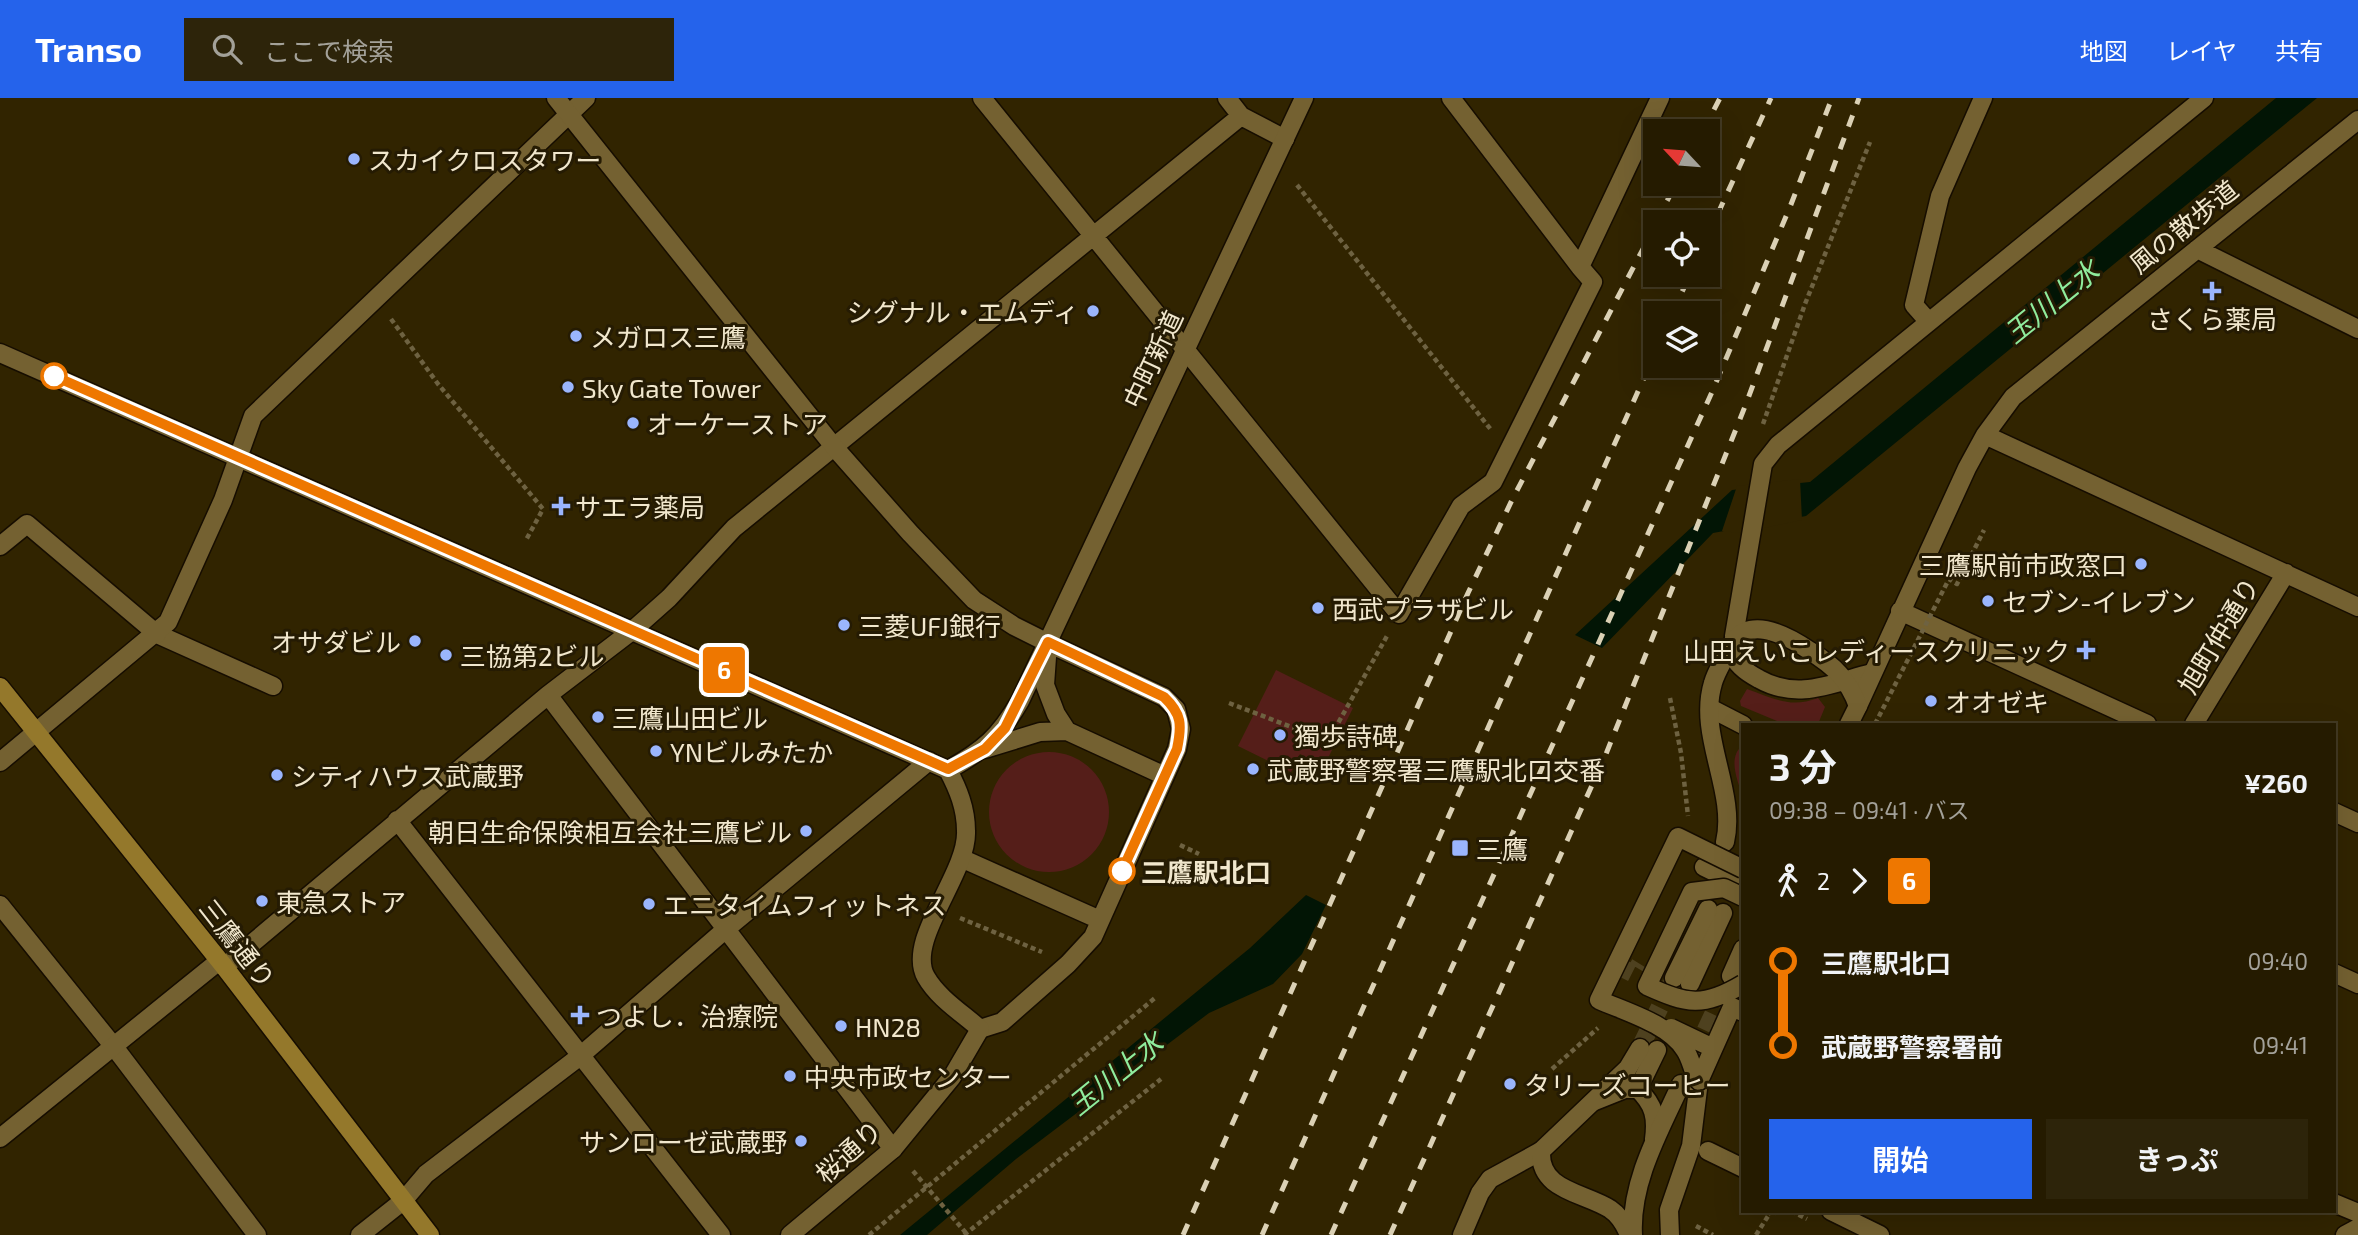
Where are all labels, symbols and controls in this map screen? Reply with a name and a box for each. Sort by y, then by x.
search box [184,18,674,81]
text: Transo [35,29,142,69]
icon: search [208,30,246,68]
text: ここで検索 [264,35,394,66]
text: 地図 [2080,36,2128,65]
text: レイヤ [2166,36,2237,65]
text: 共有 [2275,36,2323,65]
north arrow [1643,119,1720,196]
map controls [1643,119,1720,378]
place label: スカイクロスタワー [368,144,601,175]
marker: スカイクロスタワー [346,151,362,167]
street label: 風の散歩道 [2123,173,2243,279]
button: locate [1643,210,1720,287]
water label: 玉川上水 [1997,251,2108,349]
marker: さくら薬局 [2204,283,2220,299]
place label: シグナル・エムディ [847,296,1079,327]
button: layers [1643,301,1720,378]
marker: シグナル・エムディ [1085,303,1101,319]
place label: さくら薬局 [2147,303,2277,334]
street label: 中町新道 [1116,305,1188,413]
place label: メガロス三鷹 [590,321,746,352]
marker: メガロス三鷹 [568,328,584,344]
unlabelled marker [41,363,67,389]
place label: Sky Gate Tower [582,372,761,403]
marker: Sky Gate Tower [560,379,576,395]
place label: オーケーストア [647,408,828,439]
marker: オーケーストア [625,415,641,431]
place label: サエラ薬局 [575,491,705,522]
marker: サエラ薬局 [553,498,569,514]
place label: 三鷹駅前市政窓口 [1919,549,2127,580]
marker: 三鷹駅前市政窓口 [2133,556,2149,572]
street label: 旭町仲通り [2171,571,2265,699]
place label: セブン-イレブン [2002,586,2196,617]
place label: 西武プラザビル [1332,593,1514,624]
marker: セブン-イレブン [1980,593,1996,609]
marker: 西武プラザビル [1310,600,1326,616]
place label: 三菱UFJ銀行 [858,610,1001,641]
marker: 三菱UFJ銀行 [836,617,852,633]
place label: オサダビル [271,626,401,657]
marker: オサダビル [407,633,423,649]
place label: 山田えいこレディースクリニック [1683,635,2070,666]
place label: 三協第2ビル [460,640,605,671]
marker: 山田えいこレディースクリニック [2076,640,2096,660]
marker: 三協第2ビル [438,647,454,663]
line badge: 6 [701,647,747,693]
text: 6 [717,655,731,684]
place label: オオゼキ [1945,686,2049,717]
marker: オオゼキ [1923,693,1939,709]
place label: 三鷹山田ビル [612,702,768,733]
marker: 三鷹山田ビル [590,709,606,725]
place label: 獨歩詩碑 [1294,720,1398,751]
marker: 獨歩詩碑 [1272,727,1288,743]
place label: YNビルみたか [670,736,833,767]
marker: YNビルみたか [648,743,664,759]
text: 3 分 [1769,743,1837,789]
place label: 武蔵野警察署三鷹駅北口交番 [1267,754,1605,785]
place label: シティハウス武蔵野 [291,760,523,791]
marker: 武蔵野警察署三鷹駅北口交番 [1245,761,1261,777]
marker: シティハウス武蔵野 [269,767,285,783]
text: ¥260 [2244,767,2308,798]
text: 09:38 – 09:41 · バス [1769,796,1970,824]
place label: 朝日生命保険相互会社三鷹ビル [428,816,792,847]
marker: 朝日生命保険相互会社三鷹ビル [798,823,814,839]
place label: 三鷹 [1476,833,1528,864]
marker: 三鷹 [1450,838,1470,858]
place label: 三鷹駅北口 [1141,856,1271,887]
marker: 三鷹駅北口 [1109,858,1135,884]
icon: walk [1769,862,1807,900]
icon: forward [1840,862,1878,900]
text: 6 [1902,866,1916,895]
text: 2 [1817,867,1830,895]
place label: 東急ストア [276,886,406,917]
place label: エニタイムフィットネス [663,889,946,920]
street label: 三鷹通り [194,892,282,994]
marker: 東急ストア [254,893,270,909]
marker: エニタイムフィットネス [641,896,657,912]
text: 三鷹駅北口 [1821,947,1951,978]
text: 09:40 [2248,947,2308,975]
place label: つよし．治療院 [596,1000,778,1031]
marker: つよし．治療院 [570,1005,590,1025]
place label: HN28 [855,1011,921,1042]
marker: HN28 [833,1018,849,1034]
water label: 玉川上水 [1061,1023,1172,1121]
text: 武蔵野警察署前 [1821,1031,2003,1062]
text: 09:41 [2252,1031,2308,1059]
place label: 中央市政センター [804,1061,1012,1092]
marker: 中央市政センター [782,1068,798,1084]
place label: タリーズコーヒー [1524,1069,1731,1100]
marker: タリーズコーヒー [1502,1076,1518,1092]
street label: 桜通り [809,1113,887,1189]
button: 開始 [1769,1119,2032,1199]
button: きっぷ [2046,1119,2308,1199]
place label: サンローゼ武蔵野 [579,1126,787,1157]
marker: サンローゼ武蔵野 [793,1133,809,1149]

